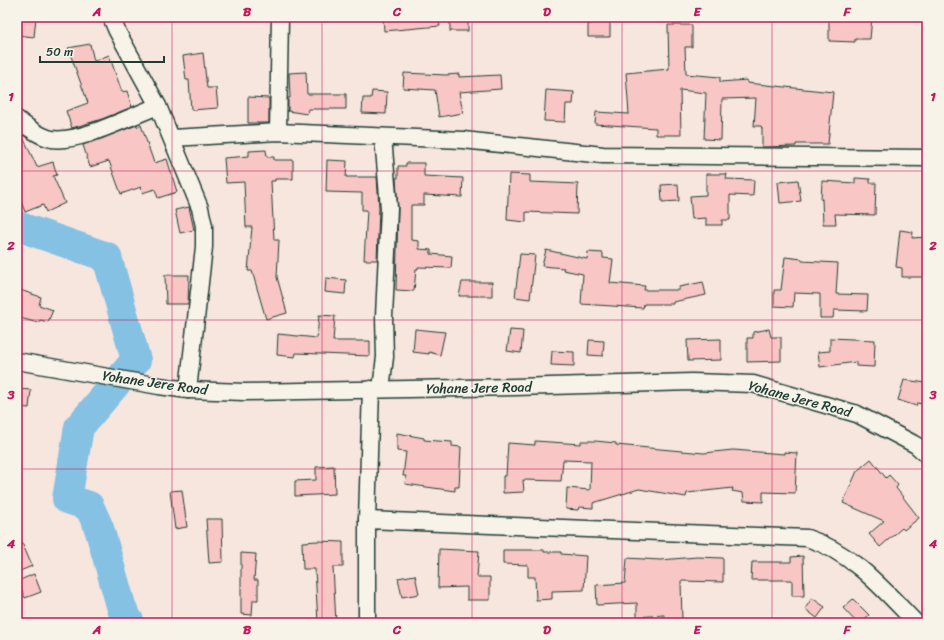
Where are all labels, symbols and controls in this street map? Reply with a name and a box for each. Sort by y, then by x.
text: A [92,0,101,23]
text: B [243,0,252,23]
text: C [392,0,402,23]
text: D [543,0,551,23]
text: E [693,0,702,23]
text: F [842,0,851,23]
scale bar [40,38,164,64]
text: 50 m [46,41,73,63]
text: 1 [8,85,14,108]
text: 1 [930,85,936,108]
text: 2 [6,234,15,257]
text: 2 [928,234,937,257]
street label: Yohane Jere Road [101,363,211,403]
street label: Yohane Jere Road [746,373,856,425]
street label: Yohane Jere Road [426,375,534,401]
text: 3 [6,383,15,406]
text: 3 [928,383,937,406]
text: 4 [6,532,16,555]
text: 4 [928,532,938,555]
text: A [92,618,101,640]
text: B [243,618,252,640]
text: C [392,618,402,640]
text: D [543,618,551,640]
text: E [693,618,702,640]
text: F [842,618,851,640]

